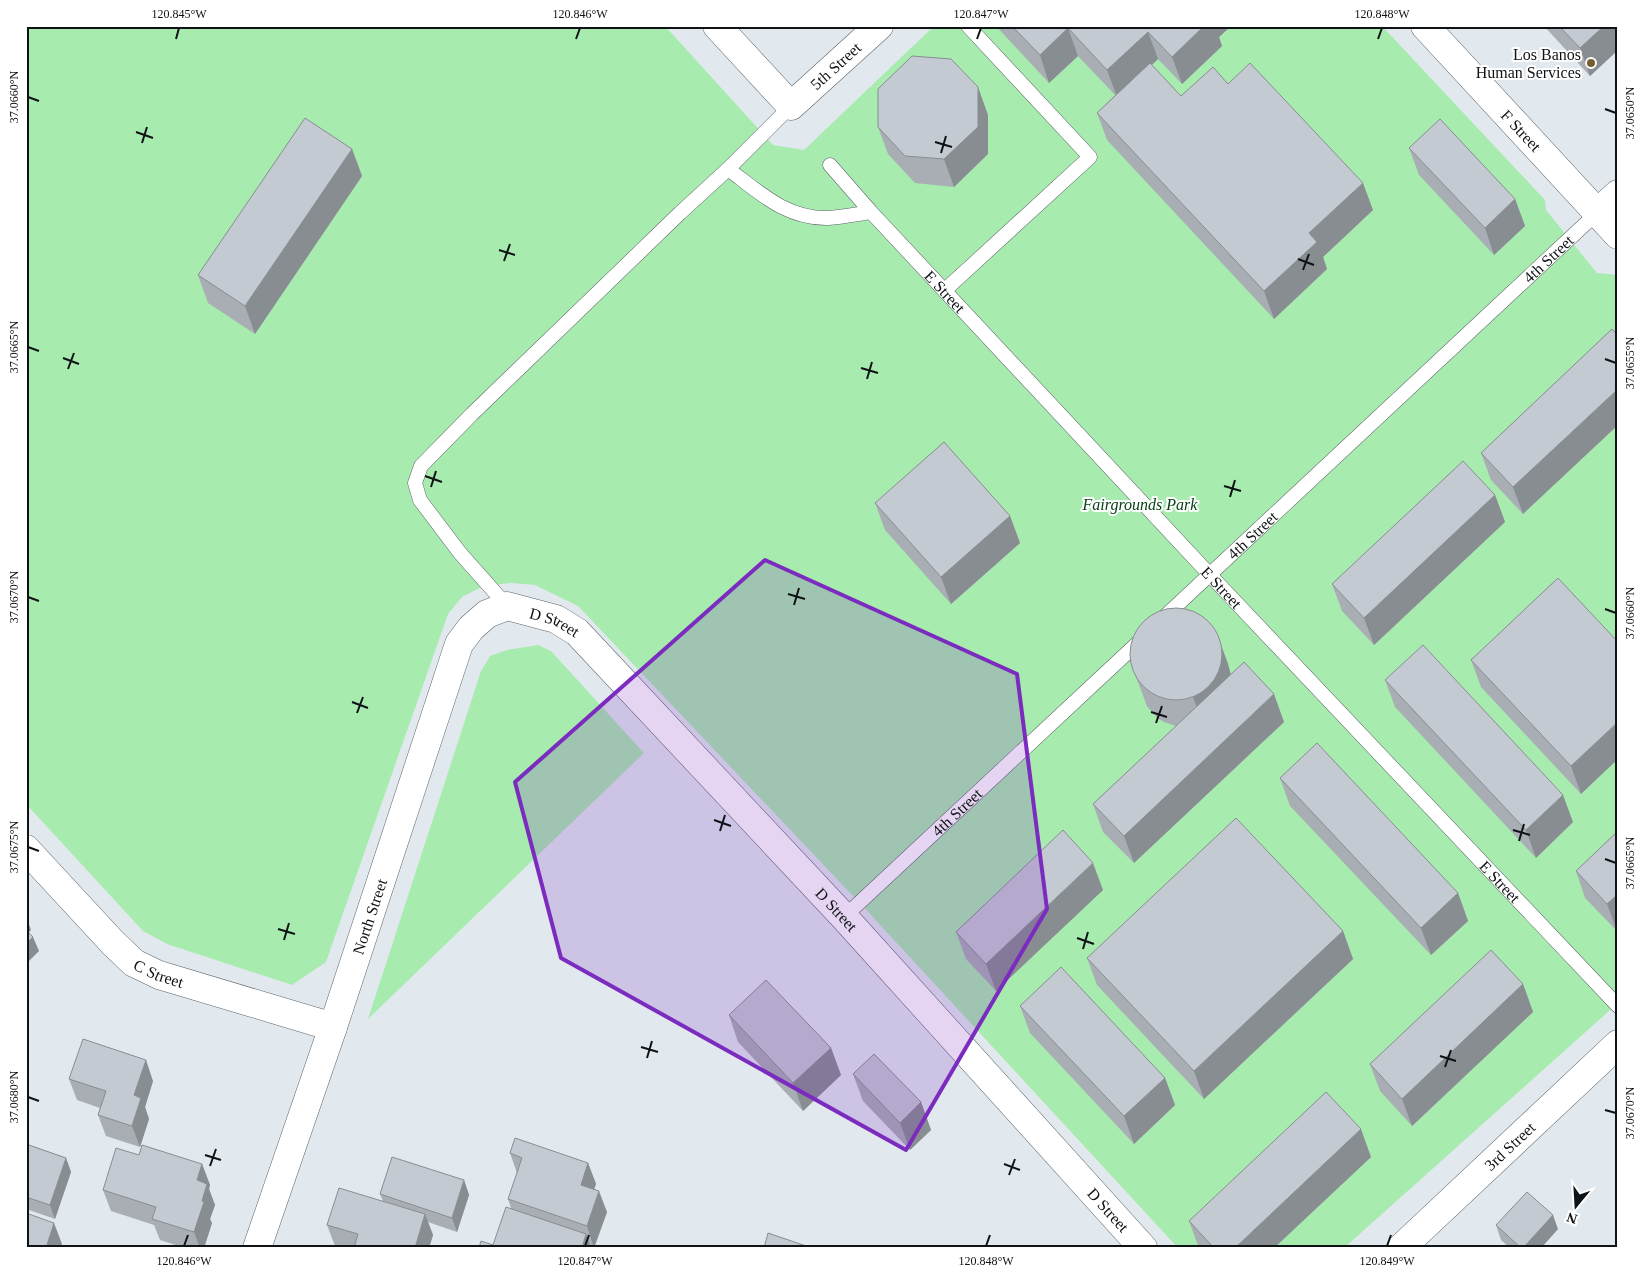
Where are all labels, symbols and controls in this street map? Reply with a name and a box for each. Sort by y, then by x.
text: 120.845°W [151,7,207,21]
text: 120.846°W [552,7,608,21]
text: 120.847°W [953,7,1009,21]
text: 120.848°W [1354,7,1410,21]
street label: 5th Street [807,39,865,93]
place label: Los Banos Human Services [1476,46,1581,81]
marker: Los Banos Human Services [1585,57,1597,69]
text: 37.0660°N [7,70,21,123]
text: 37.0650°N [1623,86,1637,139]
street label: F Street [1498,106,1545,155]
street label: 4th Street [1520,231,1577,286]
street label: E Street [921,267,969,317]
text: 37.0665°N [7,320,21,373]
text: 37.0655°N [1623,336,1637,389]
park label: Fairgrounds Park [1082,496,1198,514]
street label: 4th Street [1224,508,1281,563]
street label: E Street [1198,563,1245,612]
text: 37.0670°N [7,570,21,623]
text: 37.0660°N [1623,586,1637,639]
street label: D Street [528,604,583,641]
street label: 4th Street [929,785,986,840]
text: 37.0675°N [7,820,21,873]
text: 37.0665°N [1623,836,1637,889]
street label: E Street [1476,857,1524,907]
street label: North Street [349,876,390,957]
street label: D Street [812,884,861,935]
street label: C Street [131,956,186,991]
text: 37.0680°N [7,1070,21,1123]
text: 37.0670°N [1623,1086,1637,1139]
street label: 3rd Street [1481,1118,1539,1174]
north arrow [1552,1182,1602,1232]
street label: D Street [1084,1185,1132,1236]
text: N [1565,1209,1579,1227]
text: 120.846°W [156,1254,212,1268]
text: 120.847°W [557,1254,613,1268]
text: 120.848°W [958,1254,1014,1268]
text: 120.849°W [1359,1254,1415,1268]

